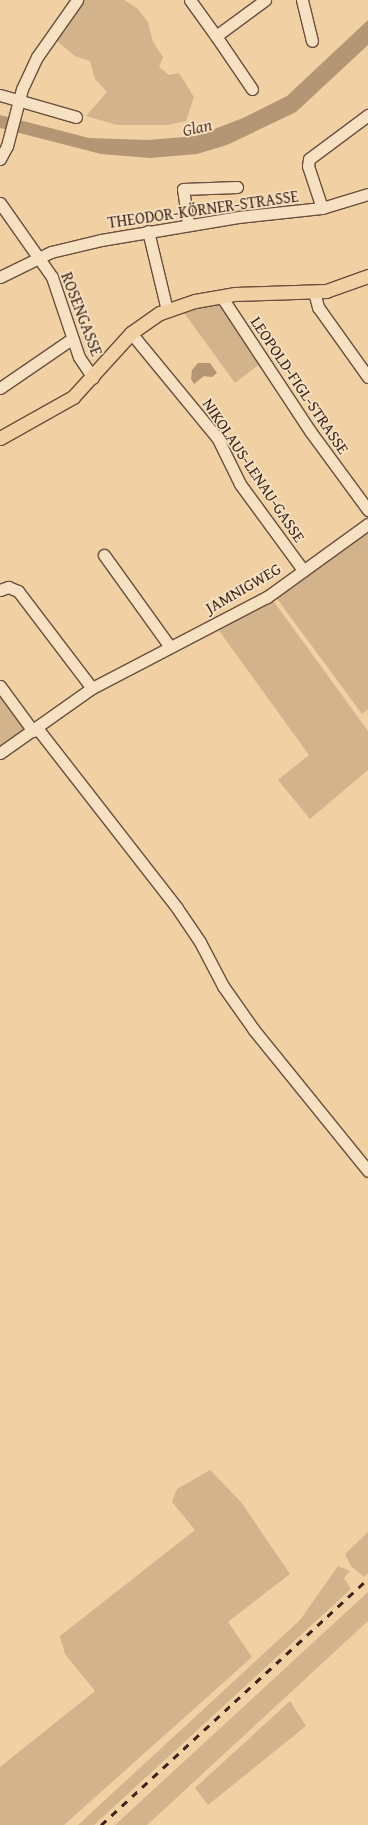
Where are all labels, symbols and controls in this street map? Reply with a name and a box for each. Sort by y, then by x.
water label: Glan [180,114,214,140]
street label: THEODOR-KÖRNER-STRASSE [106,186,300,232]
street label: ROSENGASSE [57,269,107,359]
street label: LEOPOLD-FIGL-STRASSE [247,313,353,457]
street label: NIKOLAUS-LENAU-GASSE [199,395,309,545]
street label: JAMNIGWEG [202,559,284,617]

